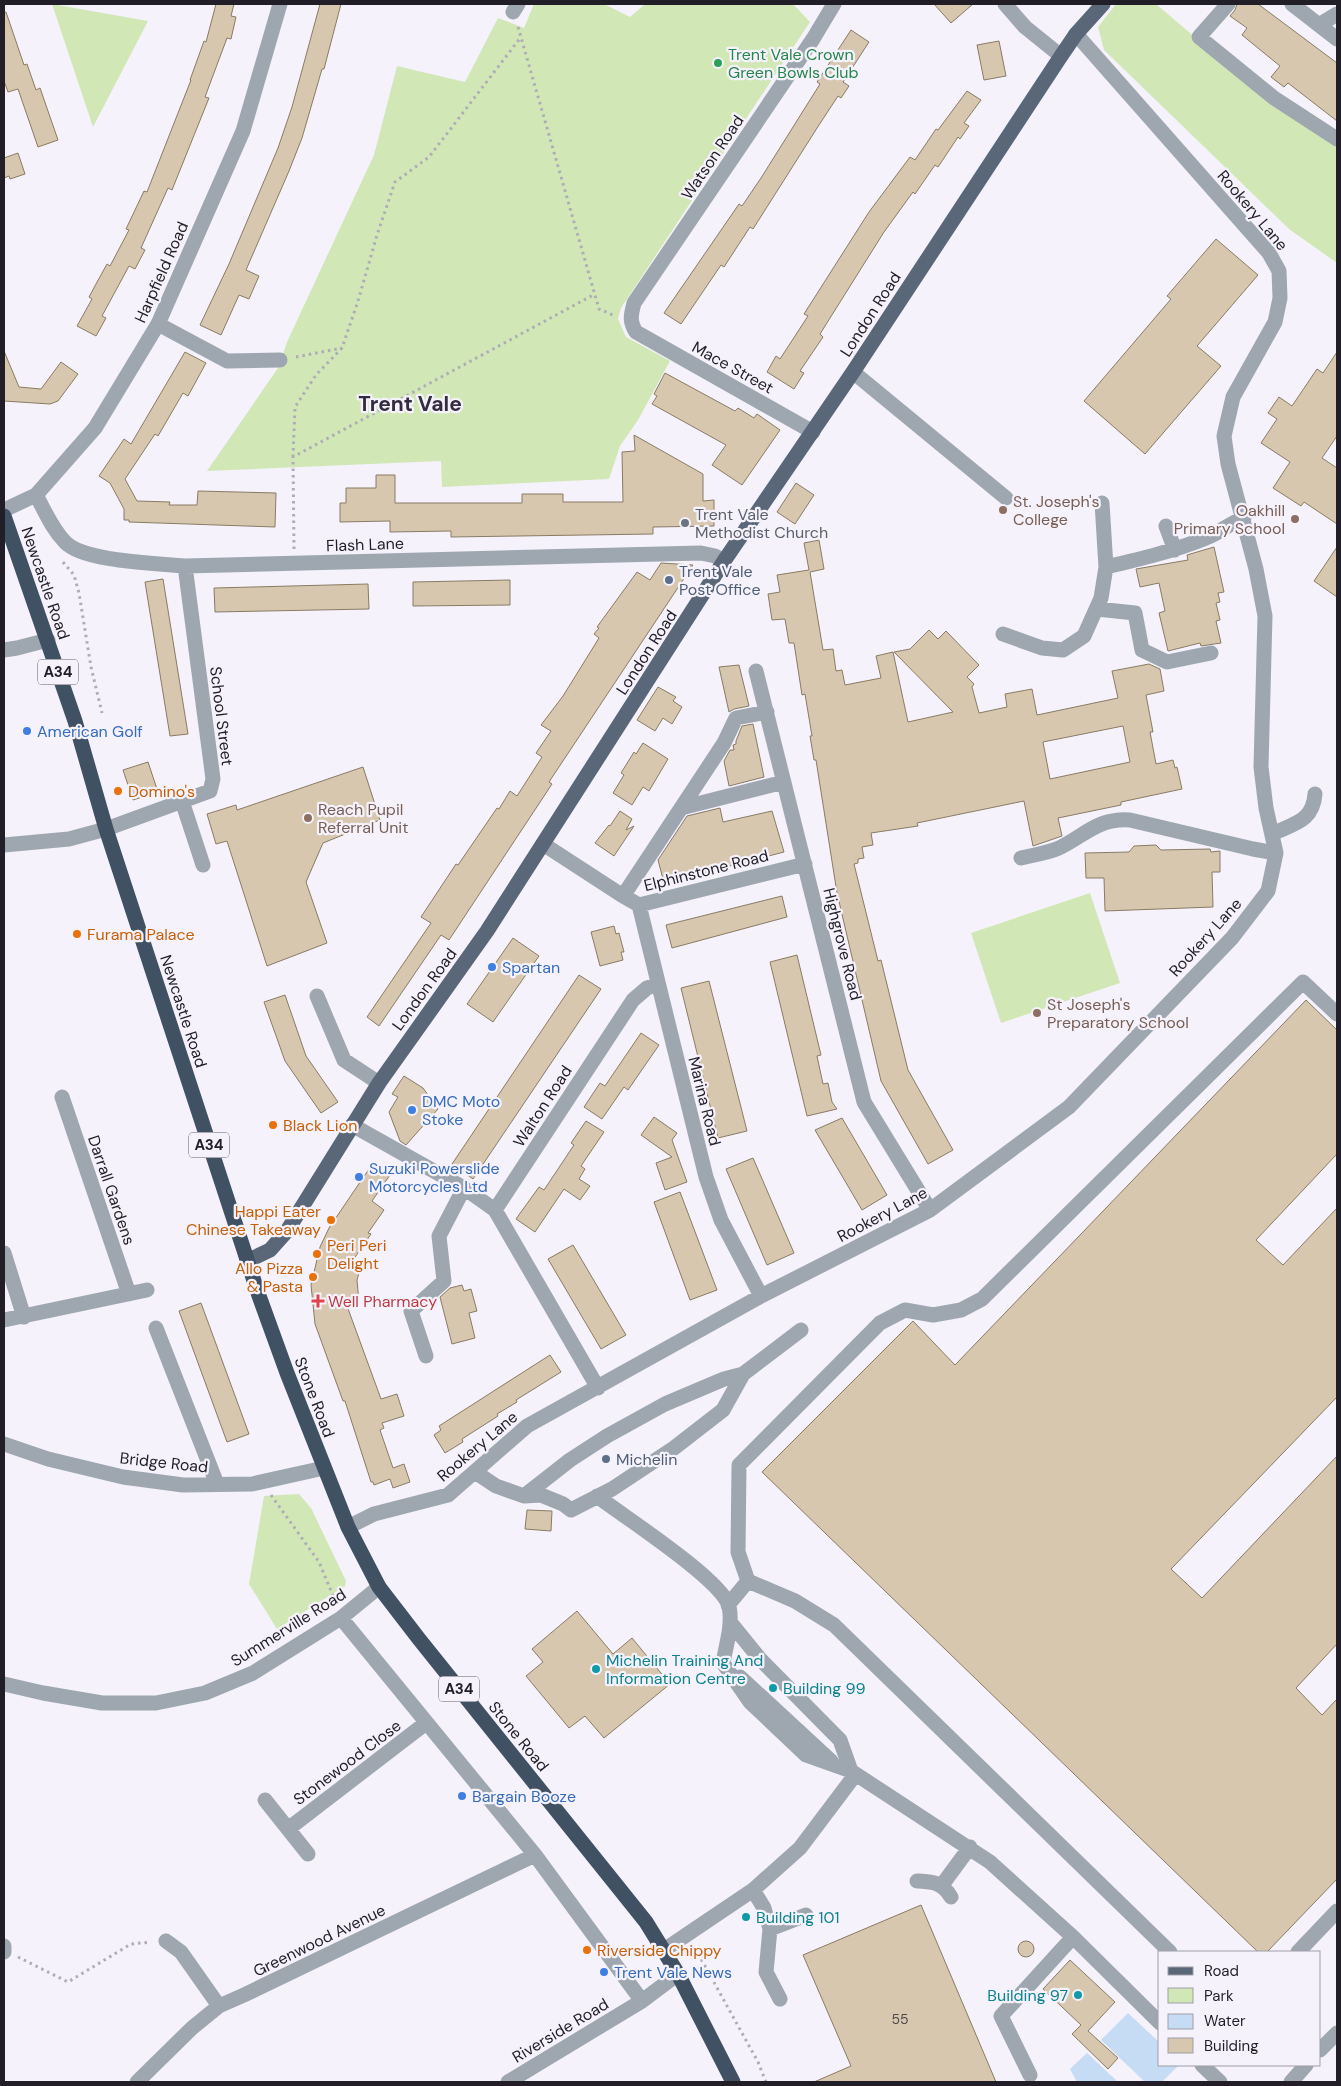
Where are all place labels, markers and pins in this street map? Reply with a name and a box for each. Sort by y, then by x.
place label: Trent Vale Crown Green Bowls Club [728,44,858,83]
marker: Trent Vale Crown Green Bowls Club [712,57,724,69]
place label: St. Joseph's College [1013,491,1100,530]
place label: Oakhill Primary School [1174,500,1285,539]
place label: Trent Vale Methodist Church [695,504,828,543]
marker: St. Joseph's College [997,504,1009,516]
marker: Oakhill Primary School [1289,513,1301,525]
marker: Trent Vale Methodist Church [679,517,691,529]
place label: Trent Vale Post Office [679,561,761,600]
marker: Trent Vale Post Office [663,574,675,586]
place label: American Golf [37,721,143,742]
marker: American Golf [21,725,33,737]
place label: Domino's [128,781,195,802]
marker: Domino's [112,785,124,797]
place label: Reach Pupil Referral Unit [318,799,408,838]
marker: Reach Pupil Referral Unit [302,812,314,824]
place label: Furama Palace [87,924,195,945]
marker: Furama Palace [71,928,83,940]
place label: Spartan [502,957,560,978]
marker: Spartan [486,961,498,973]
place label: St Joseph's Preparatory School [1047,994,1189,1033]
marker: St Joseph's Preparatory School [1031,1007,1043,1019]
place label: DMC Moto Stoke [422,1091,500,1130]
marker: DMC Moto Stoke [406,1104,418,1116]
place label: Black Lion [283,1115,357,1136]
marker: Black Lion [267,1119,279,1131]
place label: Suzuki Powerslide Motorcycles Ltd [369,1158,500,1197]
marker: Suzuki Powerslide Motorcycles Ltd [353,1171,365,1183]
place label: Happi Eater Chinese Takeaway [186,1201,321,1240]
marker: Happi Eater Chinese Takeaway [325,1214,337,1226]
place label: Peri Peri Delight [327,1235,387,1274]
marker: Peri Peri Delight [311,1248,323,1260]
place label: Allo Pizza & Pasta [235,1258,303,1297]
marker: Allo Pizza & Pasta [307,1271,319,1283]
place label: Well Pharmacy [328,1291,437,1312]
marker: Well Pharmacy [312,1295,324,1307]
place label: Michelin [616,1449,677,1470]
marker: Michelin [600,1453,612,1465]
place label: Michelin Training And Information Centre [606,1650,763,1689]
marker: Michelin Training And Information Centre [590,1663,602,1675]
place label: Building 99 [783,1678,866,1699]
marker: Building 99 [767,1682,779,1694]
place label: Bargain Booze [472,1786,576,1807]
marker: Bargain Booze [456,1790,468,1802]
place label: Building 101 [756,1907,839,1928]
marker: Building 101 [740,1911,752,1923]
place label: Riverside Chippy [597,1940,722,1961]
marker: Riverside Chippy [581,1944,593,1956]
place label: Trent Vale News [614,1962,732,1983]
marker: Trent Vale News [598,1966,610,1978]
place label: Building 97 [987,1985,1068,2006]
marker: Building 97 [1072,1989,1084,2001]

